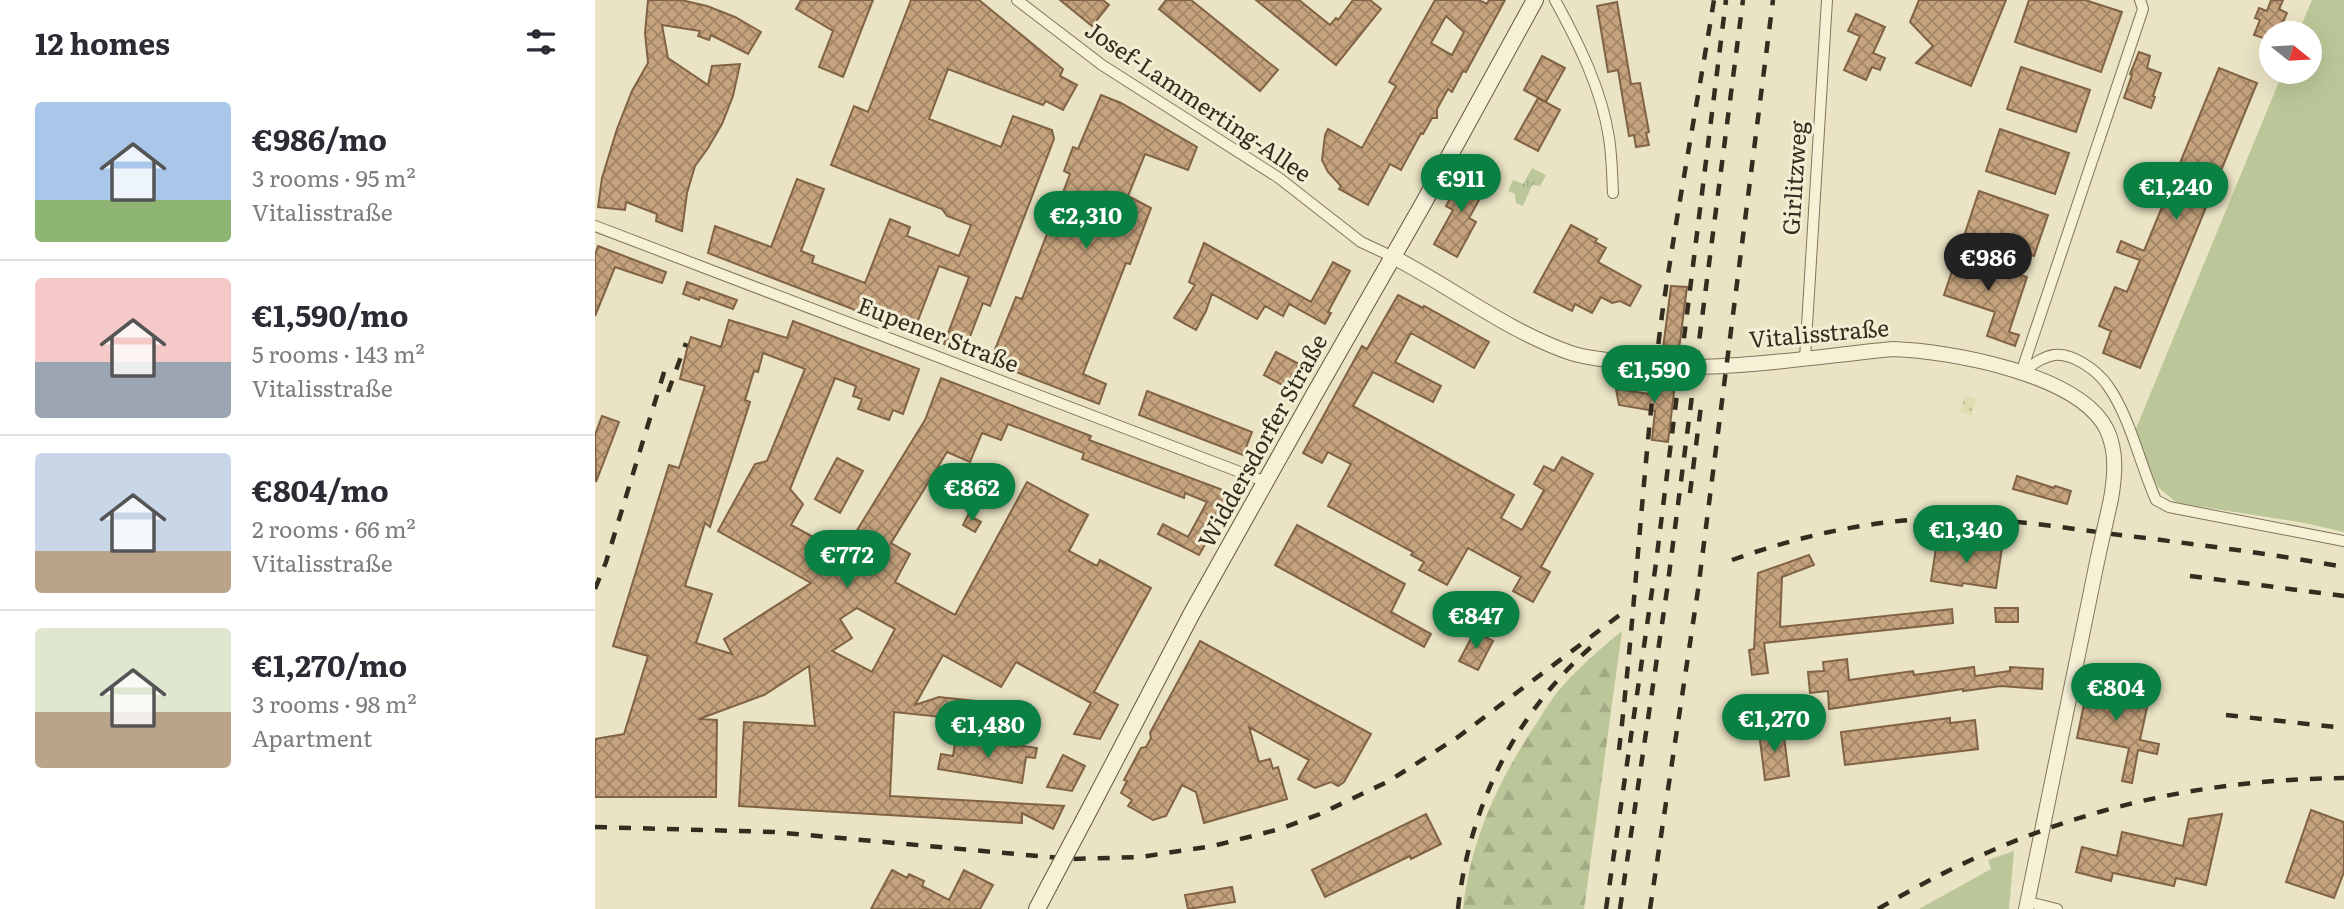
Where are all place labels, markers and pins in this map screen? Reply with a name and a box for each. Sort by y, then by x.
pin: €911 [1420,154,1502,214]
pin: €1,240 [2119,162,2233,222]
pin: €2,310 [1029,191,1143,251]
pin: €986 [1947,233,2029,293]
pin: €1,590 [1597,346,1711,405]
pin: €862 [931,463,1013,523]
pin: €1,340 [1909,505,2023,565]
pin: €772 [806,530,888,590]
pin: €847 [1435,592,1517,651]
pin: €804 [2075,664,2157,723]
pin: €1,270 [1717,694,1831,754]
pin: €1,480 [931,700,1045,760]

